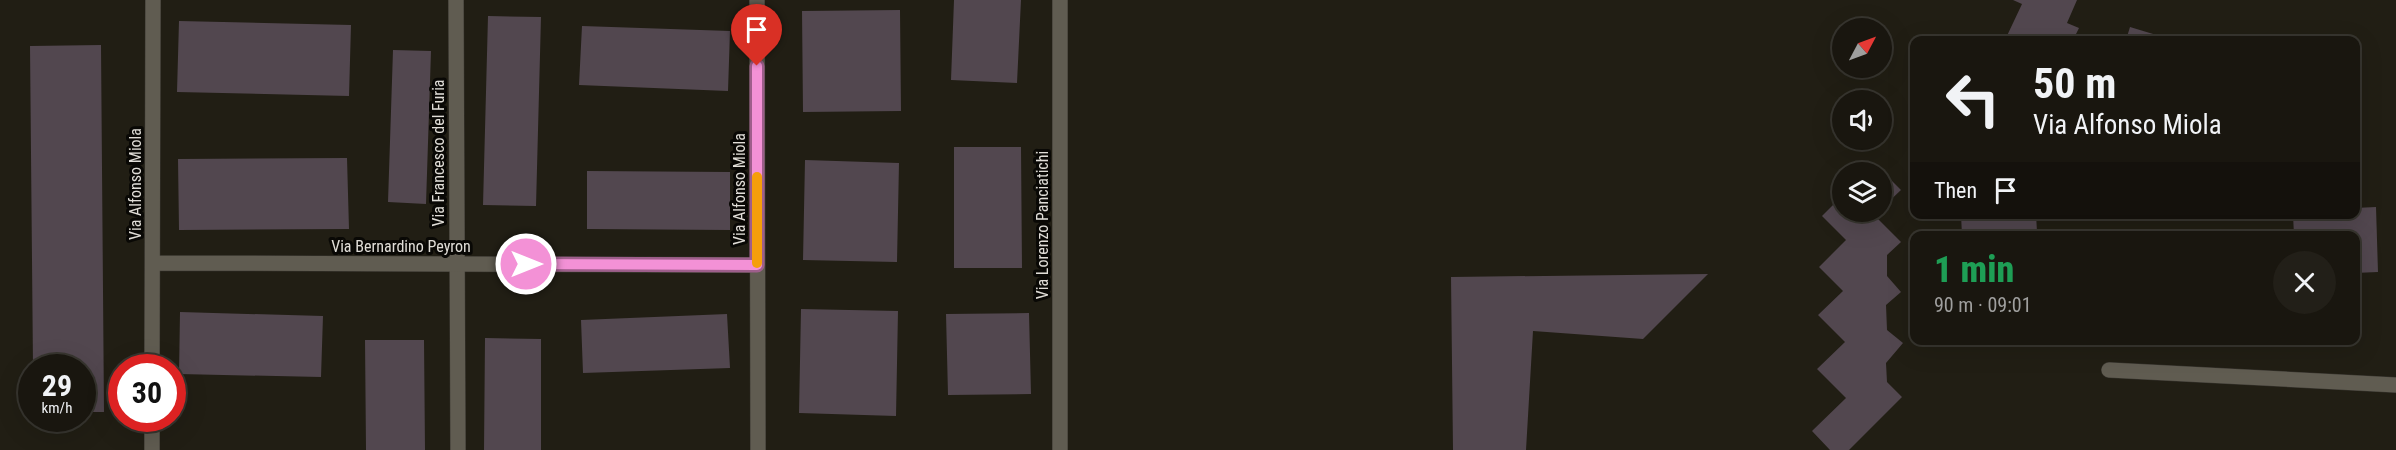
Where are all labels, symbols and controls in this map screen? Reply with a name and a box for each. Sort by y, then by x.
pin [731,4,782,66]
icon: arrive [740,13,773,46]
north arrow [1832,18,1892,78]
map controls [1832,18,1892,222]
text: 50 m [2033,59,2116,108]
icon: left [1934,60,2012,138]
street label: Via Francesco del Furia [429,80,448,226]
button: sound [1832,90,1892,150]
text: Via Alfonso Miola [2033,109,2222,141]
street label: Via Alfonso Miola [126,128,145,240]
street label: Via Alfonso Miola [730,133,749,245]
street label: Via Lorenzo Panciatichi [1033,151,1052,299]
button: layers [1832,162,1892,222]
icon: arrive [1989,174,2022,207]
text: Then [1934,178,1977,203]
position arrow [494,232,558,296]
street label: Via Bernardino Peyron [331,237,471,256]
text: 1 min [1934,249,2014,291]
button: close [2273,251,2336,314]
text: 90 m · 09:01 [1934,293,2032,317]
speed limit sign: 30 [108,354,186,432]
text: 29 [42,368,72,403]
text: km/h [42,399,72,417]

